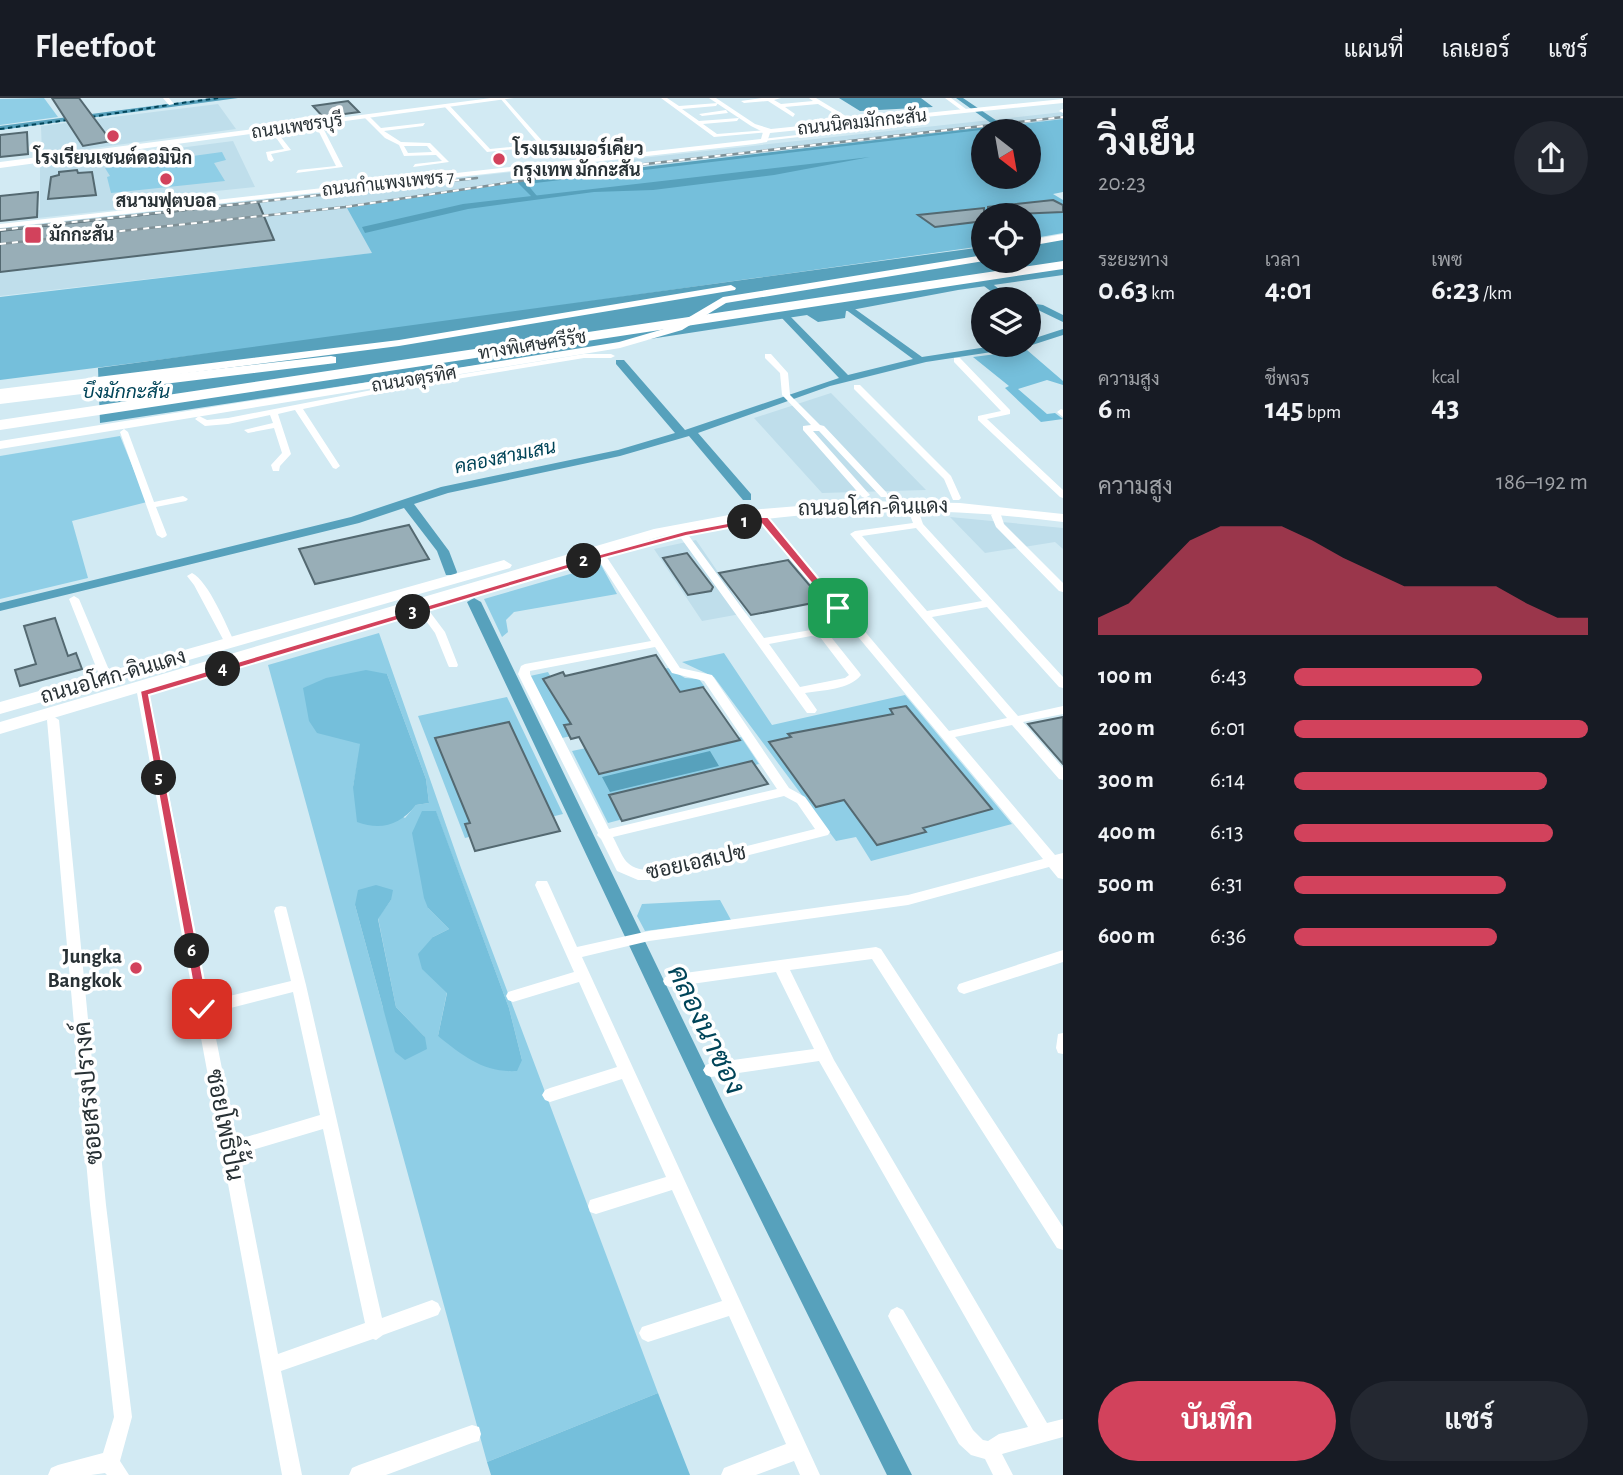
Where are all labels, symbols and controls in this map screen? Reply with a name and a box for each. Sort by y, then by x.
text: Fleetfoot [35,31,156,64]
text: แผนที่ [1344,38,1404,62]
text: เลเยอร์ [1442,38,1510,62]
text: แชร์ [1548,38,1588,62]
street label: ถนนนิคมมักกะสัน [796,104,928,139]
street label: ถนนเพชรบุรี [250,107,344,144]
north arrow [971,119,1041,189]
map controls [971,119,1041,357]
button: share [1514,121,1588,195]
text: วิ่งเย็น [1098,125,1196,163]
marker: โรงเรียนเซนต์ดอมินิก [105,128,121,144]
place label: โรงแรมเมอร์เคียว กรุงเทพ มักกะสัน [512,136,644,184]
place label: โรงเรียนเซนต์ดอมินิก [33,145,192,168]
marker: โรงแรมเมอร์เคียว กรุงเทพ มักกะสัน [491,151,507,167]
street label: ถนนกำแพงเพชร 7 [321,166,455,200]
marker: สนามฟุตบอล [158,171,174,187]
text: 20:23 [1098,172,1146,195]
place label: สนามฟุตบอล [116,192,216,215]
button: locate [971,203,1041,273]
place label: มักกะสัน [49,224,114,245]
marker: มักกะสัน [23,225,43,245]
text: ระยะทาง [1098,251,1169,270]
text: เวลา [1265,251,1301,270]
text: เพซ [1431,251,1463,270]
text: 0.63 [1098,275,1148,305]
text: 4:01 [1265,275,1313,305]
text: 6:23 [1431,275,1480,305]
text: km [1148,284,1175,303]
text: /km [1480,284,1512,303]
button: layers [971,287,1041,357]
street label: ทางพิเศษศรีรัช [476,324,588,363]
street label: ถนนจตุรทิศ [370,361,458,398]
text: kcal [1431,368,1460,387]
text: ความสูง [1098,370,1160,389]
text: ชีพจร [1265,370,1310,389]
water label: บึงมักกะสัน [82,380,170,402]
text: 43 [1431,392,1459,422]
text: 6 [1098,394,1113,424]
text: 145 [1265,394,1304,424]
text: m [1113,403,1131,422]
text: bpm [1304,403,1341,422]
water label: คลองสามเสน [453,437,558,477]
text: 186–192 m [1496,471,1588,494]
text: ความสูง [1098,476,1173,499]
street label: ถนนอโศก-ดินแดง [798,493,948,519]
pin: 1 [728,504,762,540]
text: 1 [741,512,748,531]
pin: 2 [566,544,602,578]
text: 2 [579,551,588,570]
pin [808,578,868,638]
icon: arrive [819,589,857,627]
pin: 3 [396,594,430,630]
text: 3 [408,602,417,621]
street label: ถนนอโศก-ดินแดง [37,643,188,707]
pin: 4 [206,652,241,686]
text: 4 [218,659,227,678]
text: 100 m [1098,665,1152,688]
text: 6:43 [1210,665,1247,688]
text: 200 m [1098,717,1155,740]
text: 6:01 [1210,717,1246,740]
pin: 5 [142,760,176,796]
text: 5 [154,768,163,787]
text: 300 m [1098,769,1154,792]
text: 6:14 [1210,769,1245,792]
text: 400 m [1098,821,1156,844]
text: 6:13 [1210,821,1243,844]
street label: ซอยเอสเปซ [644,842,748,883]
text: 500 m [1098,873,1154,896]
text: 6:31 [1210,873,1243,896]
text: 600 m [1098,925,1155,948]
text: 6:36 [1210,925,1246,948]
pin: 6 [174,934,210,968]
text: 6 [187,941,196,960]
place label: Jungka Bangkok [47,946,123,991]
marker: Jungka Bangkok [128,960,144,976]
water label: คลองนาซอง [662,961,748,1099]
pin [172,979,232,1039]
icon: check [183,990,221,1028]
street label: ซอยสรงปรางค์ [66,1020,107,1166]
street label: ซอยโพธิ์ปั้น [201,1065,257,1183]
button: บันทึก [1098,1381,1336,1461]
button: แชร์ [1350,1381,1588,1461]

